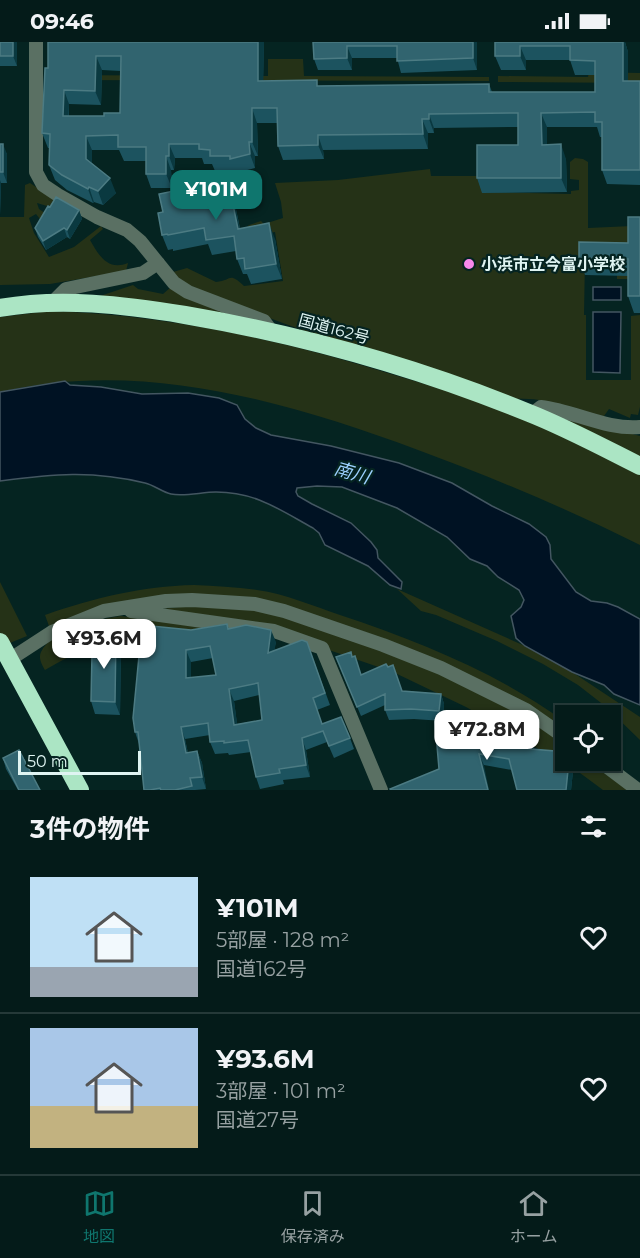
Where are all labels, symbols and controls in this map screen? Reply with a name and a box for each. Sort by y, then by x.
text: 09:46 [30,8,94,35]
pin: ¥101M [174,170,258,221]
text: ¥101M [184,177,248,201]
place label: 小浜市立今富小学校 [481,255,625,274]
marker: 小浜市立今富小学校 [462,257,476,271]
street label: 国道162号 [296,310,372,348]
water label: 南川 [332,457,374,489]
pin: ¥93.6M [55,619,153,670]
text: ¥93.6M [66,626,142,650]
map controls [555,705,621,771]
button: locate [555,705,621,771]
pin: ¥72.8M [438,710,536,761]
text: ¥72.8M [448,717,526,741]
scale bar [18,748,141,776]
text: 50 m [27,752,68,771]
icon: filters [577,810,610,843]
text: 3件の物件 [30,813,149,845]
text: ¥101M [216,892,299,924]
icon: home [78,901,150,973]
icon: heart [577,921,610,954]
text: 5部屋 · 128 m² [216,928,349,952]
text: 国道162号 [216,957,307,981]
text: ¥93.6M [216,1043,315,1075]
icon: home [78,1052,150,1124]
icon: heart [577,1072,610,1105]
text: 3部屋 · 101 m² [216,1079,346,1103]
text: 国道27号 [216,1108,299,1132]
tab: 地図 [83,1187,116,1247]
tab: 保存済み [281,1187,345,1247]
tab: ホーム [510,1187,557,1247]

